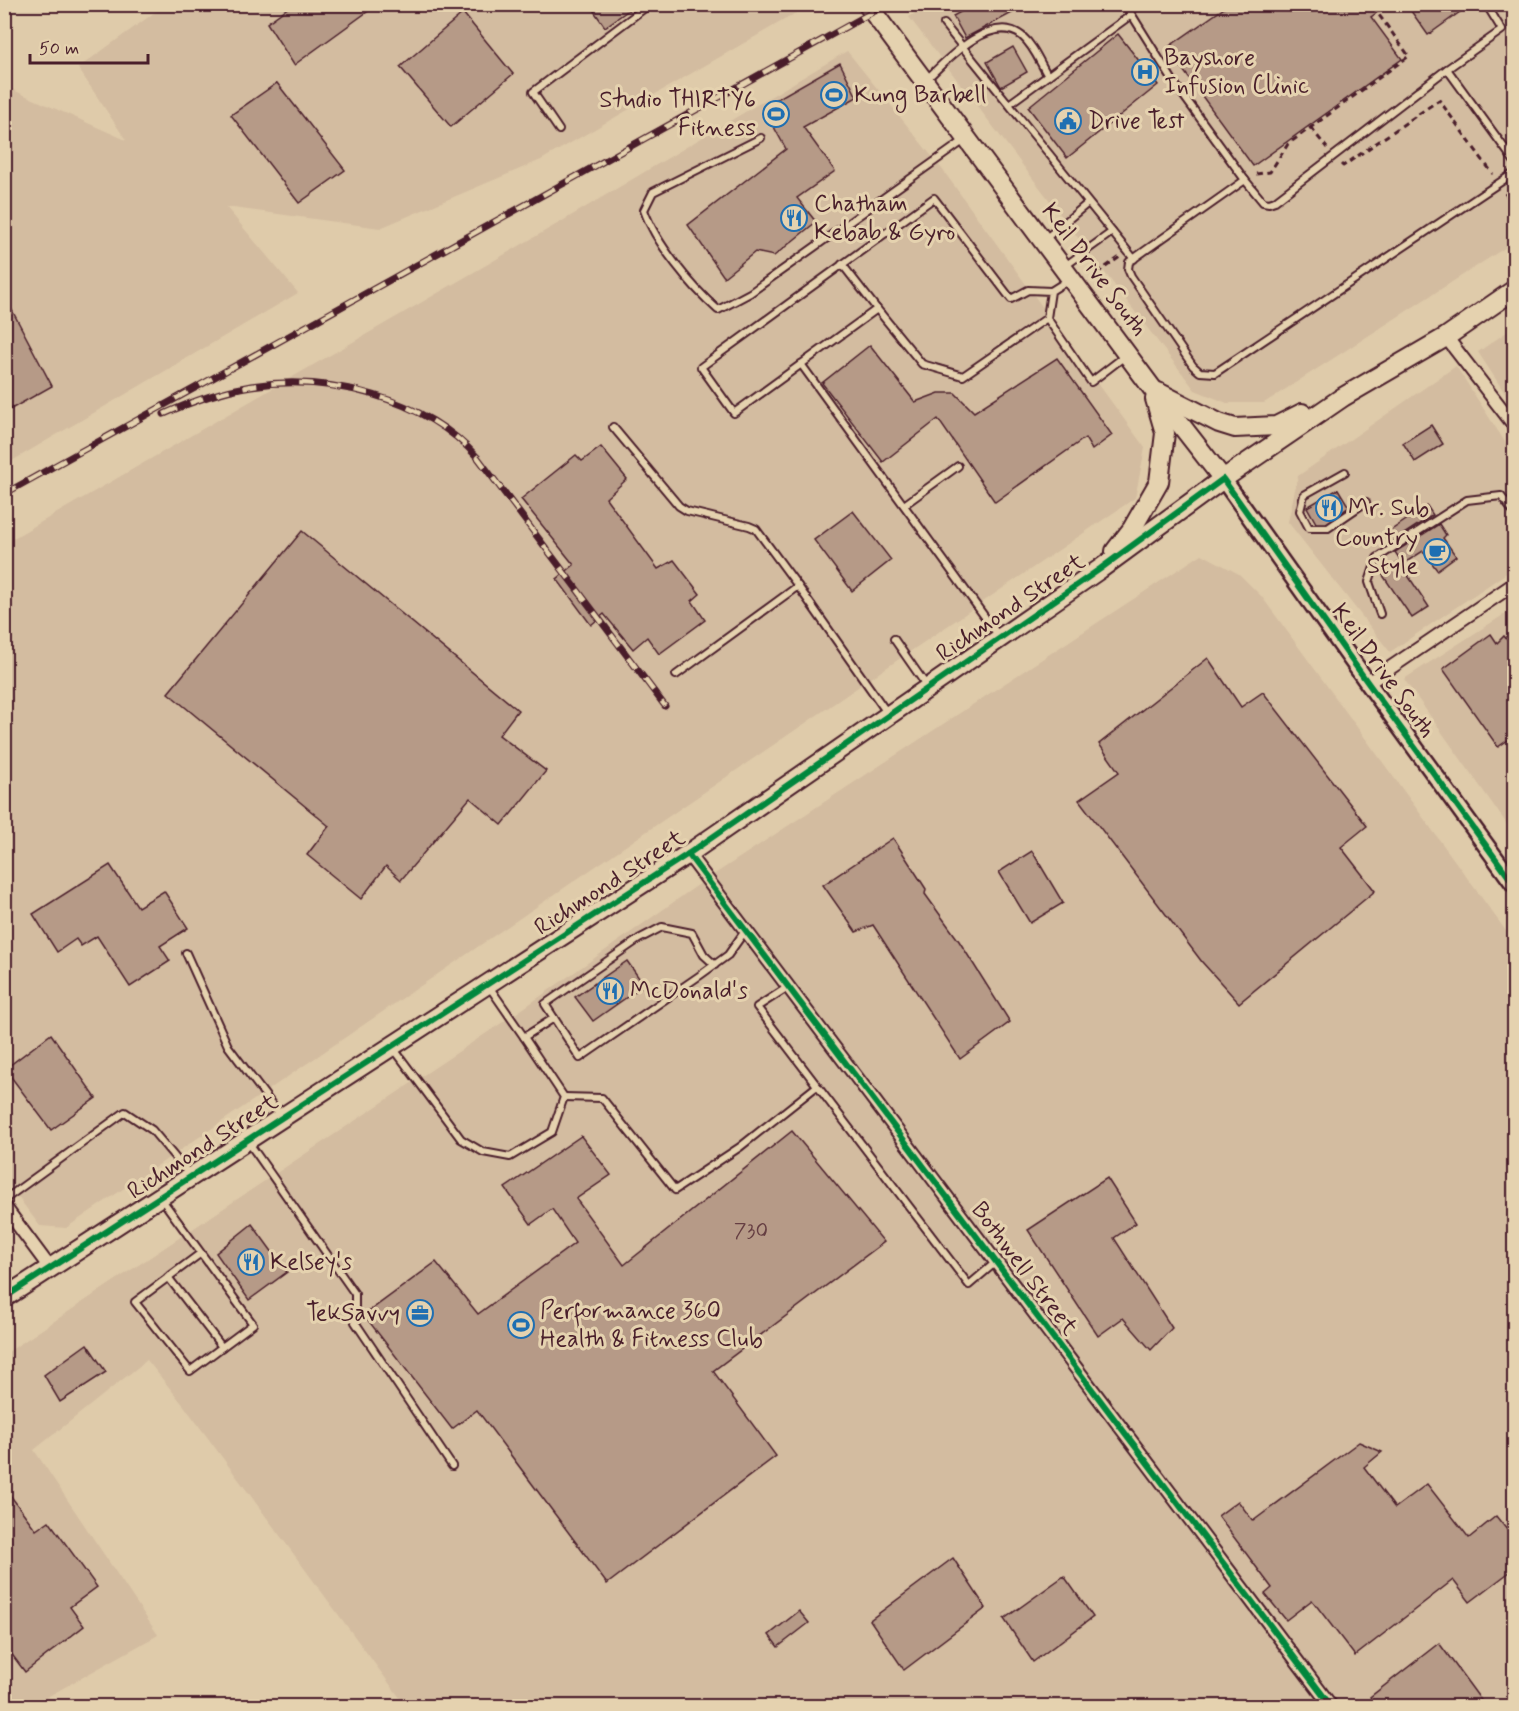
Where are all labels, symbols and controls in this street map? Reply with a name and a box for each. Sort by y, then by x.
scale bar [30,27,148,65]
text: 50 m [39,37,79,61]
place label: Bayshore Infusion Clinic [1164,43,1309,102]
hospital icon: Bayshore Infusion Clinic [1130,57,1160,87]
sports icon: Kung Barbell [819,80,849,110]
place label: Kung Barbell [854,80,986,113]
place label: Studio THIRTY6 Fitness [599,85,756,144]
sports icon: Studio THIRTY6 Fitness [761,99,791,129]
public building icon: Drive Test [1053,106,1083,136]
place label: Drive Test [1088,106,1185,137]
place label: Chatham Kebab & Gyro [814,189,955,248]
street label: Keil Drive South [1034,197,1154,343]
restaurant icon: Chatham Kebab & Gyro [779,203,809,233]
restaurant icon: Mr. Sub [1314,493,1344,523]
place label: Mr. Sub [1348,493,1429,524]
place label: Country Style [1335,523,1418,582]
cafe icon: Country Style [1422,537,1452,567]
street label: Richmond Street [930,547,1092,669]
street label: Keil Drive South [1324,598,1442,744]
street label: Richmond Street [529,823,691,943]
restaurant icon: McDonald's [595,976,625,1006]
place label: McDonald's [630,976,748,1007]
street label: Richmond Street [122,1087,284,1207]
street label: Bothwell Street [963,1196,1085,1342]
house number: 730 [734,1217,768,1245]
restaurant icon: Kelsey's [236,1247,266,1277]
place label: Kelsey's [270,1247,352,1278]
place label: Performance 360 Health & Fitness Club [540,1296,763,1355]
place label: TekSavvy [306,1298,400,1329]
office icon: TekSavvy [405,1298,435,1328]
sports icon: Performance 360 Health & Fitness Club [506,1310,536,1340]

